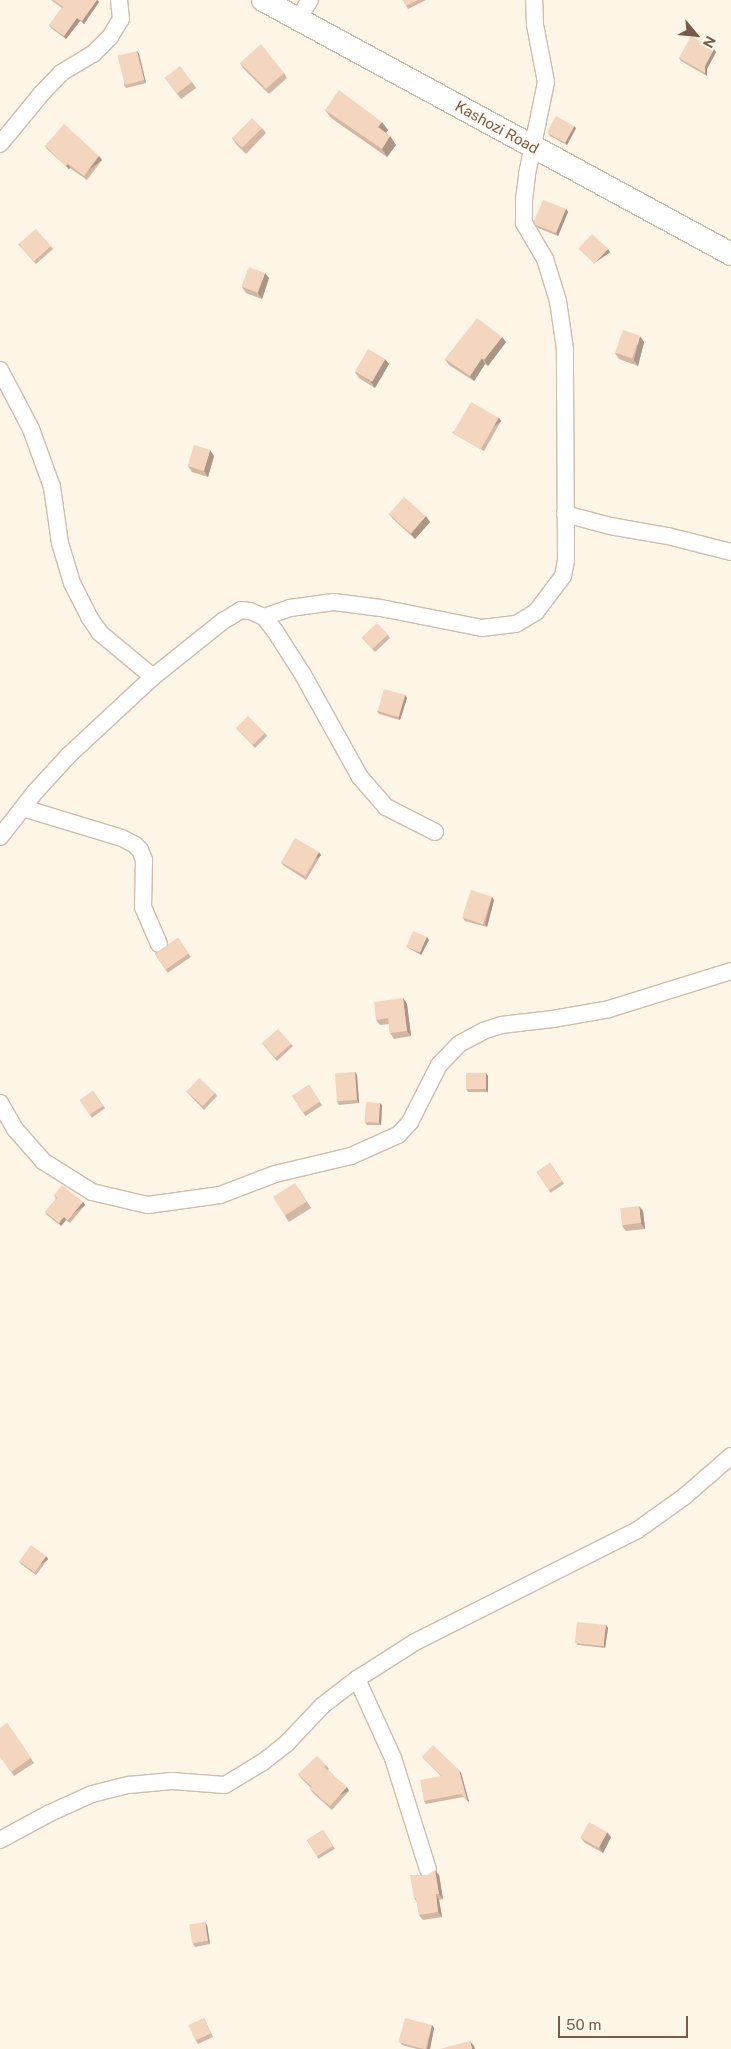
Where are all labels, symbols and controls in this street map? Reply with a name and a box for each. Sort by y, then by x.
north arrow [671,10,721,60]
text: N [700,33,719,51]
street label: Kashozi Road [452,97,542,157]
scale bar [561,2006,691,2038]
text: 50 m [566,2016,601,2033]

